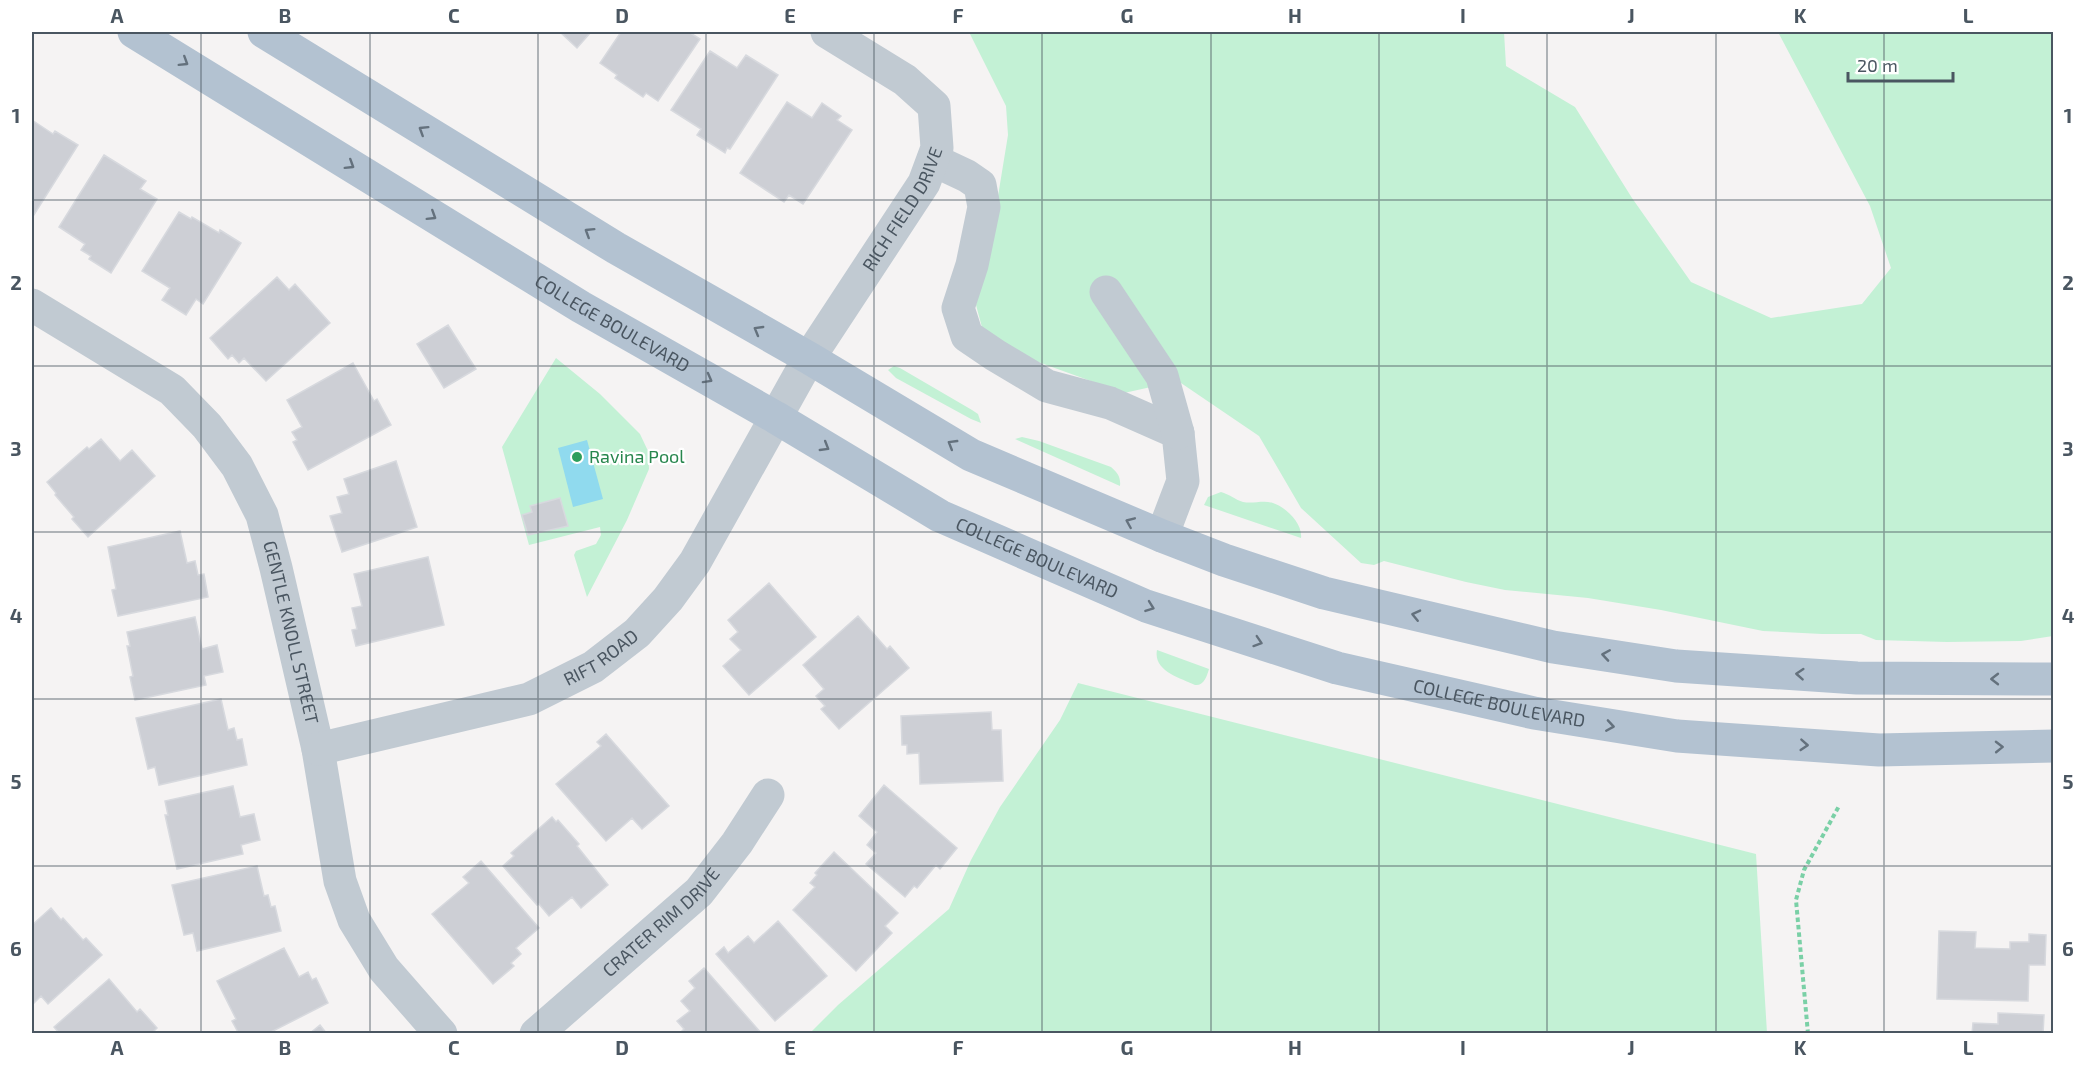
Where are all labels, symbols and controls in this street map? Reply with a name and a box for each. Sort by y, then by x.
text: A [110,3,124,27]
text: B [279,3,291,27]
text: C [448,3,460,27]
text: D [615,3,629,27]
text: E [784,3,796,27]
text: F [952,3,964,27]
text: G [1121,3,1133,27]
text: H [1288,3,1302,27]
text: I [1460,3,1466,27]
text: J [1627,3,1635,27]
text: K [1794,3,1807,27]
text: L [1963,3,1974,27]
scale bar [1848,45,1953,83]
text: 20 m [1857,54,1898,76]
one-way arrow [178,55,188,67]
text: 1 [12,103,20,127]
text: 1 [2064,103,2072,127]
one-way arrow [419,126,429,138]
street label: RICH FIELD DRIVE [857,144,946,275]
one-way arrow [344,157,354,169]
one-way arrow [426,208,436,220]
one-way arrow [585,228,595,240]
street label: COLLEGE BOULEVARD [531,269,694,376]
text: 2 [10,270,22,294]
text: 2 [2062,270,2074,294]
one-way arrow [754,325,765,337]
one-way arrow [702,372,712,384]
text: 3 [10,436,22,460]
text: 3 [2062,436,2074,460]
one-way arrow [948,439,958,451]
one-way arrow [819,440,829,452]
place label: Ravina Pool [589,445,685,467]
marker: Ravina Pool [570,450,584,464]
street label: COLLEGE BOULEVARD [953,512,1122,603]
one-way arrow [1126,517,1137,529]
street label: GENTLE KNOLL STREET [259,538,324,727]
one-way arrow [1144,599,1155,612]
text: 4 [10,603,23,627]
text: 4 [2062,603,2075,627]
one-way arrow [1411,609,1421,622]
street label: RIFT ROAD [560,624,642,690]
one-way arrow [1252,635,1263,647]
one-way arrow [1602,650,1611,662]
one-way arrow [1796,668,1805,681]
one-way arrow [1991,673,2000,685]
street label: COLLEGE BOULEVARD [1411,674,1587,731]
one-way arrow [1606,719,1615,731]
one-way arrow [1800,738,1809,751]
one-way arrow [1994,741,2003,754]
text: 5 [10,769,22,793]
text: 5 [2062,769,2074,793]
street label: CRATER RIM DRIVE [598,863,724,981]
text: 6 [10,936,22,960]
text: 6 [2062,936,2074,960]
text: A [110,1035,124,1059]
text: B [279,1035,291,1059]
text: C [448,1035,460,1059]
text: D [615,1035,629,1059]
text: E [784,1035,796,1059]
text: F [952,1035,964,1059]
text: G [1121,1035,1133,1059]
text: H [1288,1035,1302,1059]
text: I [1460,1035,1466,1059]
text: J [1627,1035,1635,1059]
text: K [1794,1035,1807,1059]
text: L [1963,1035,1974,1059]

